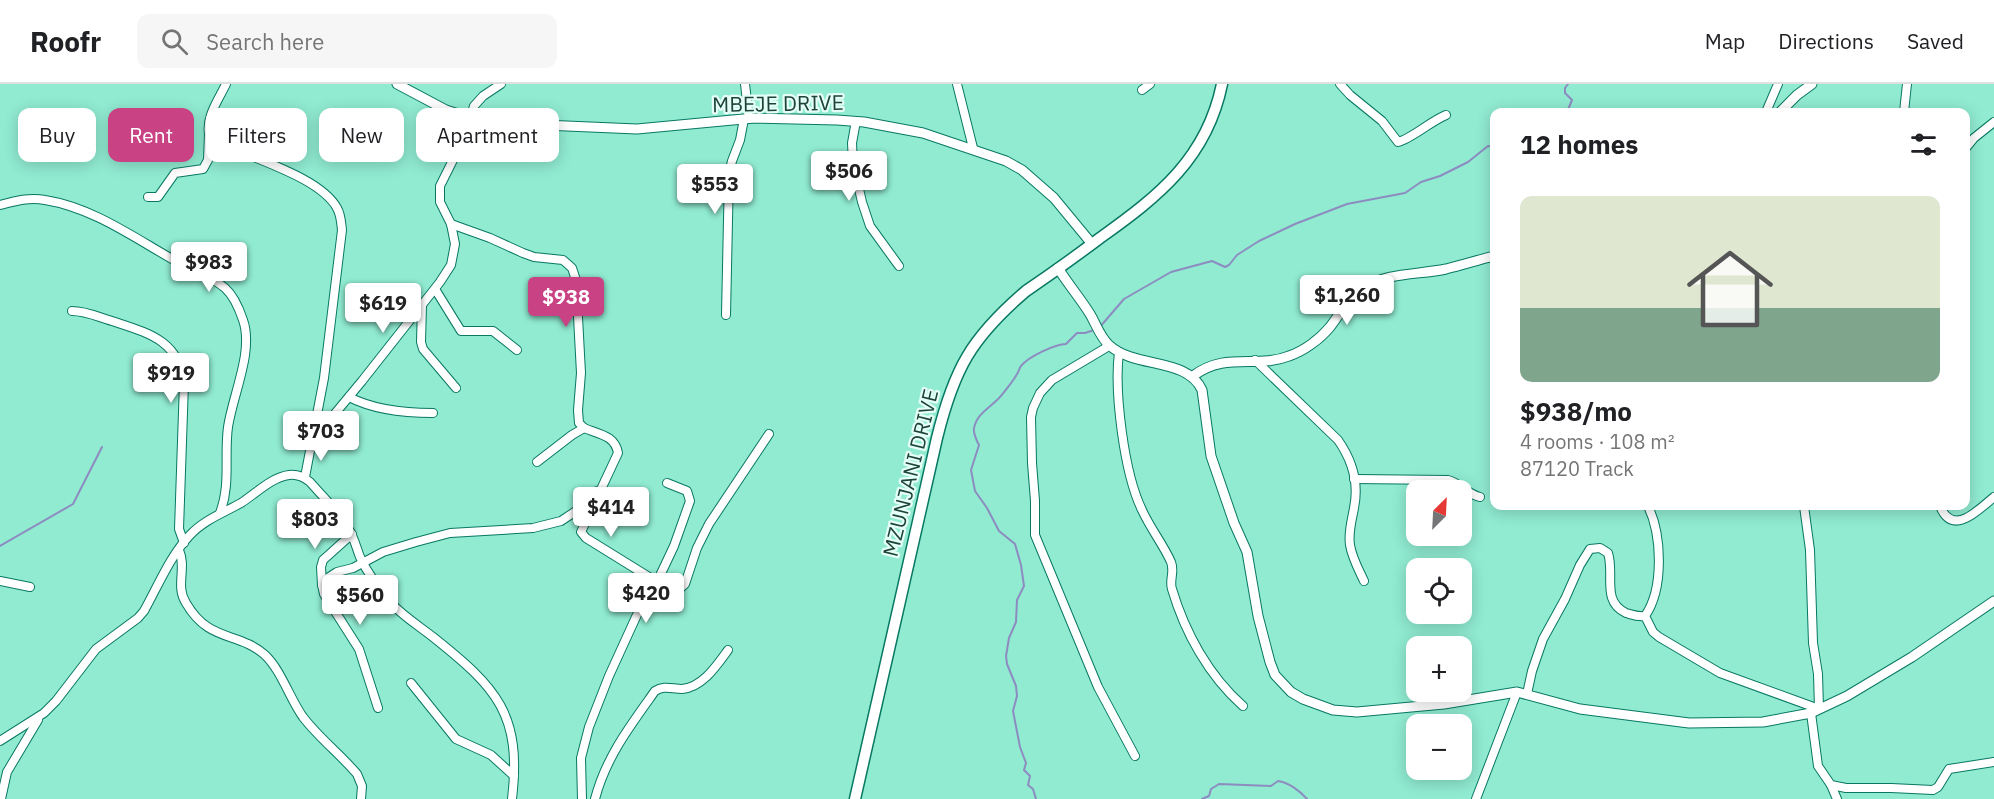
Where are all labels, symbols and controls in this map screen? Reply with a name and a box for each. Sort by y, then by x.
search box [137,14,557,68]
text: Roofr [30,23,101,60]
icon: search [158,25,191,58]
text: Search here [206,27,324,56]
text: Map [1705,27,1745,55]
text: Directions [1778,27,1874,55]
text: Saved [1907,27,1964,55]
street label: MBEJE DRIVE [712,88,844,118]
chip: Buy [18,108,96,162]
chip: Rent [108,108,194,162]
chip: Filters [206,108,307,162]
chip: New [319,108,404,162]
chip: Apartment [416,108,559,162]
text: 12 homes [1520,127,1638,161]
icon: filters [1907,128,1940,161]
pin: $506 [813,151,885,202]
text: $506 [825,157,873,184]
pin: $553 [679,164,751,215]
text: $553 [691,170,739,197]
icon: home [1676,235,1784,343]
pin: $983 [173,242,245,293]
text: $983 [185,248,233,275]
pin: $1,260 [1298,275,1396,326]
pin: $938 [530,277,602,328]
text: $1,260 [1314,281,1380,308]
pin: $619 [347,283,419,334]
text: $938 [542,283,590,310]
text: $619 [359,289,407,316]
pin: $919 [135,353,207,404]
text: $919 [147,359,195,386]
street label: MZUNJANI DRIVE [876,386,944,559]
text: $938/mo [1520,394,1632,428]
pin: $703 [285,411,357,462]
text: $703 [297,417,345,444]
text: 4 rooms · 108 m² [1520,428,1675,455]
text: 87120 Track [1520,455,1634,482]
north arrow [1406,480,1472,546]
map controls [1406,480,1472,780]
pin: $414 [575,487,647,538]
text: $414 [587,493,635,520]
pin: $803 [279,499,351,550]
text: $803 [291,505,339,532]
button: locate [1406,558,1472,624]
pin: $420 [610,573,682,624]
pin: $560 [324,575,396,626]
text: $420 [622,579,670,606]
text: $560 [336,581,384,608]
button: + [1406,636,1472,702]
button: − [1406,714,1472,780]

